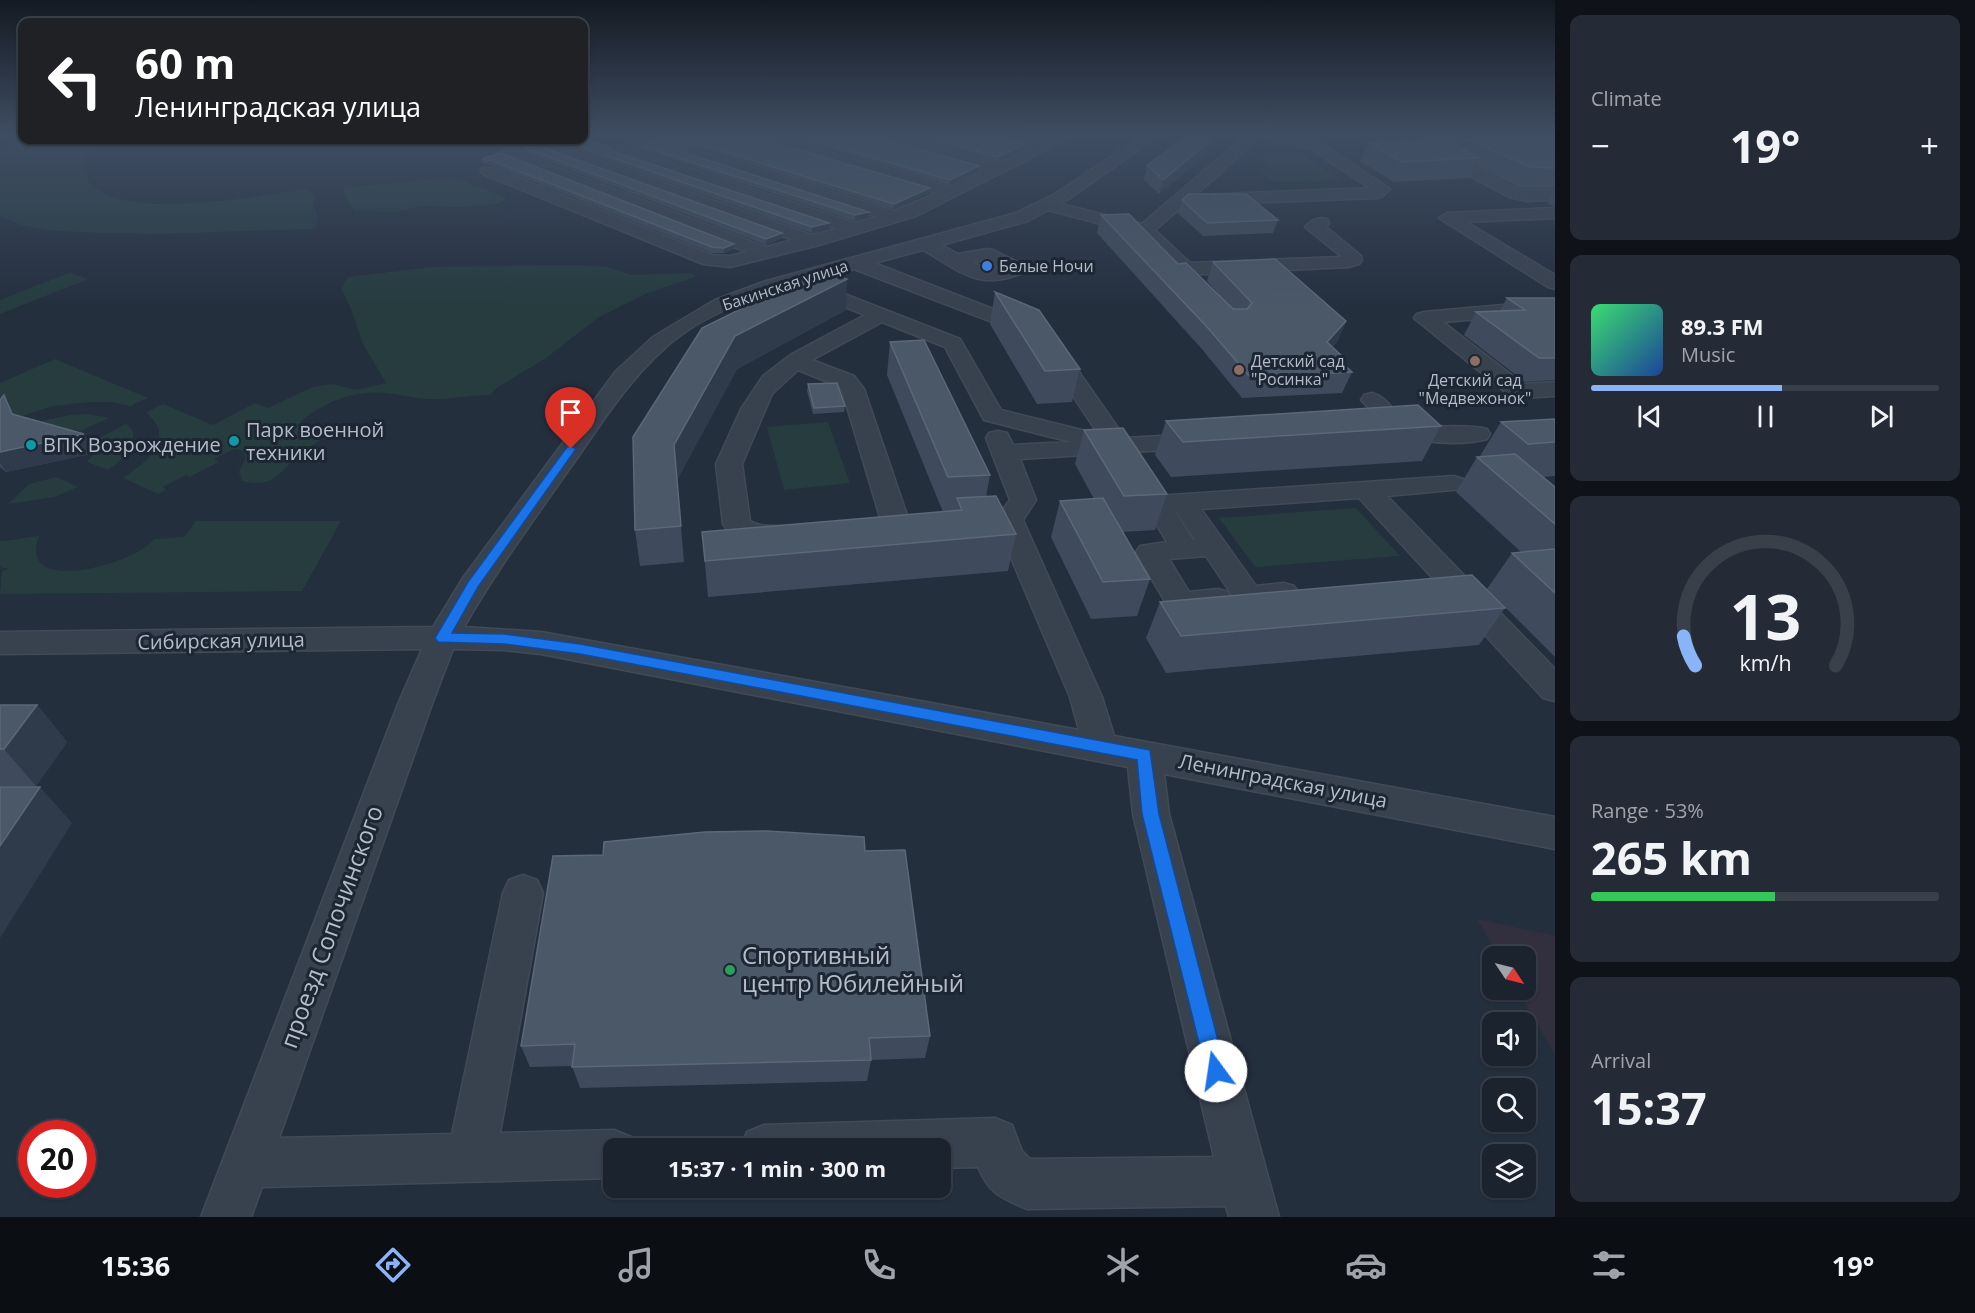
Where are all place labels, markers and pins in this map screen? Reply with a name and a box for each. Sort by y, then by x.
place label: Белые Ночи [999,255,1094,277]
marker: Белые Ночи [980,259,994,273]
place label: Детский сад "Росинка" [1251,350,1345,390]
marker: Детский сад "Медвежонок" [1468,354,1482,368]
marker: Детский сад "Росинка" [1232,363,1246,377]
place label: Детский сад "Медвежонок" [1419,369,1531,409]
pin [545,387,596,449]
place label: Парк военной техники [246,416,384,466]
place label: ВПК Возрождение [43,431,221,458]
marker: Парк военной техники [227,434,241,448]
marker: ВПК Возрождение [24,438,38,452]
place label: Спортивный центр Юбилейный [742,938,964,999]
marker: Спортивный центр Юбилейный [723,963,737,977]

